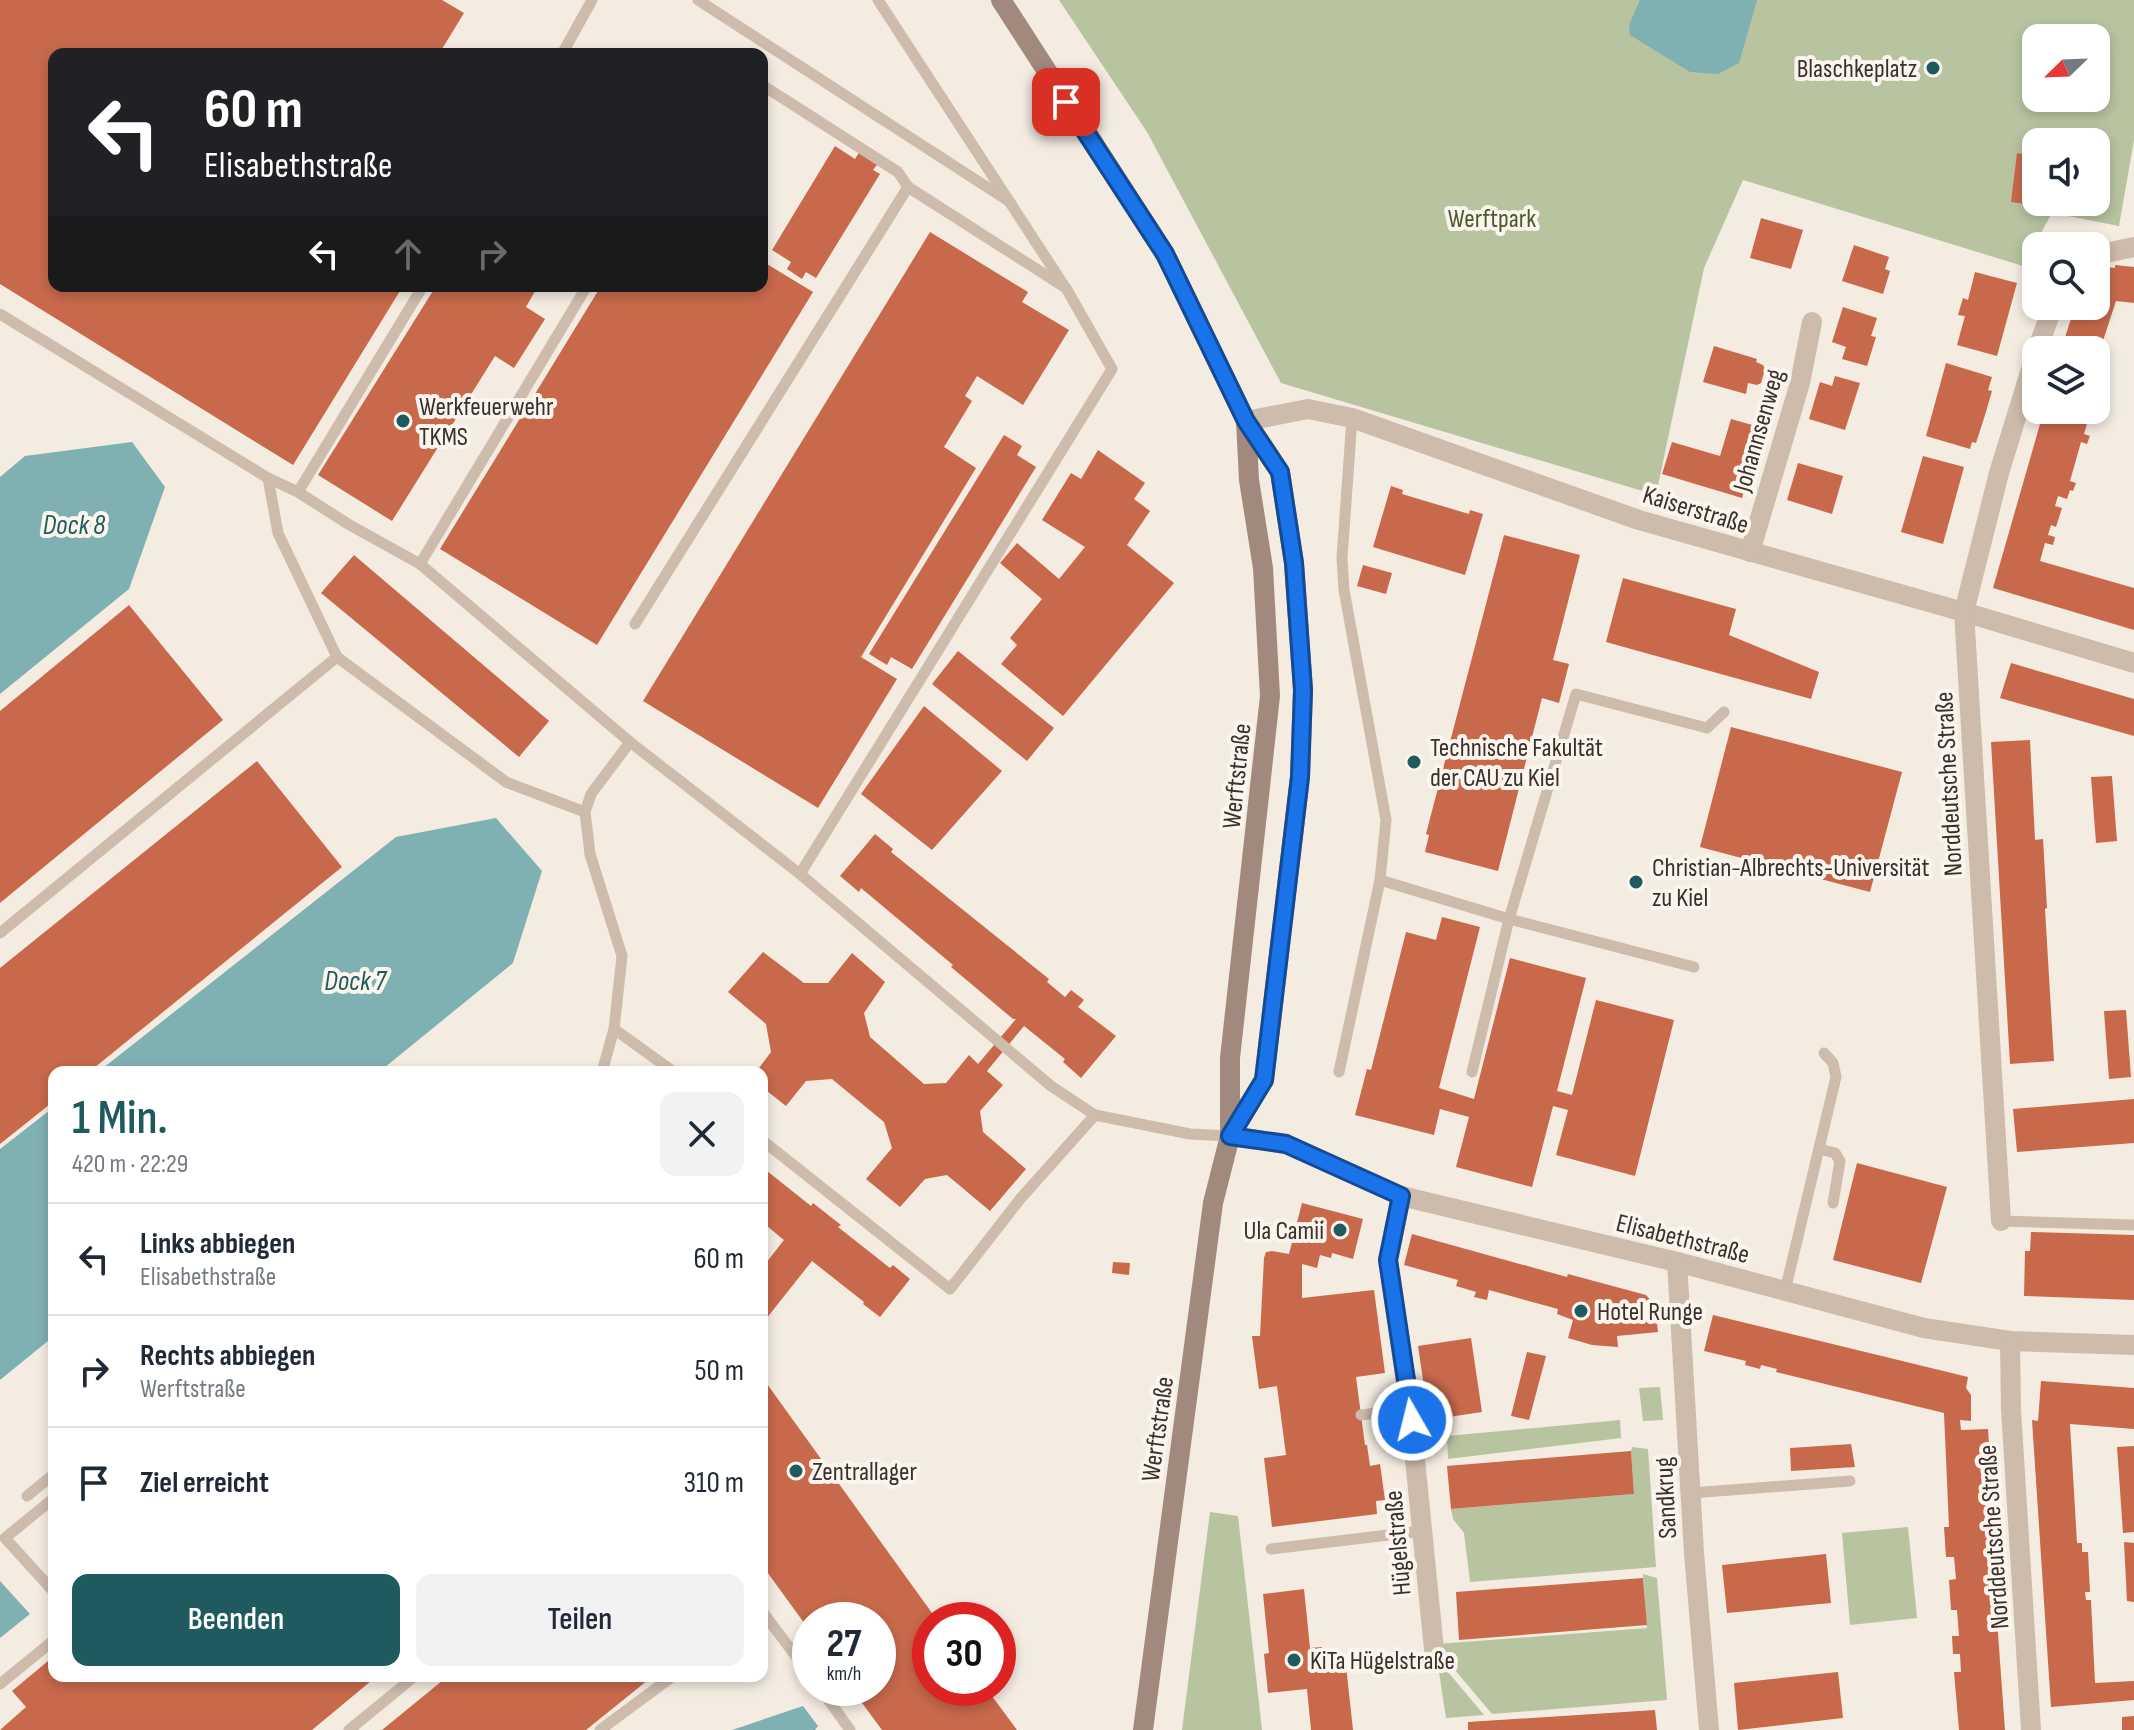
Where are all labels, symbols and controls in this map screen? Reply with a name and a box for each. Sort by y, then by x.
north arrow [2022,24,2110,112]
map controls [2022,24,2110,424]
place label: Blaschkeplatz [1797,54,1917,85]
marker: Blaschkeplatz [1924,59,1942,77]
pin [1032,68,1100,136]
text: 60 m [204,77,303,144]
icon: left [72,80,176,184]
icon: arrive [1044,80,1088,124]
button: sound [2022,128,2110,216]
text: Elisabethstraße [204,145,392,188]
park label: Werftpark [1448,204,1536,235]
icon: left [302,232,346,276]
icon: ahead [386,232,430,276]
icon: right [470,232,514,276]
button: search [2022,232,2110,320]
button: layers [2022,336,2110,424]
street label: Johannsenweg [1727,366,1792,496]
place label: Werkfeuerwehr TKMS [419,392,554,453]
marker: Werkfeuerwehr TKMS [394,412,412,430]
street label: Kaiserstraße [1639,480,1752,541]
water label: Dock 8 [43,509,105,542]
street label: Norddeutsche Straße [1929,691,1970,877]
street label: Werftstraße [1217,722,1258,830]
place label: Technische Fakultät der CAU zu Kiel [1430,733,1603,794]
marker: Technische Fakultät der CAU zu Kiel [1405,753,1423,771]
place label: Christian-Albrechts-Universität zu Kiel [1652,853,1929,914]
marker: Christian-Albrechts-Universität zu Kiel [1627,873,1645,891]
water label: Dock 7 [324,965,388,998]
text: 1 Min. [72,1090,168,1147]
button: close [660,1092,744,1176]
text: 420 m · 22:29 [72,1149,188,1180]
street label: Elisabethstraße [1613,1208,1752,1271]
place label: Ula Camii [1244,1216,1324,1247]
marker: Ula Camii [1331,1221,1349,1239]
text: Links abbiegen [140,1226,295,1262]
icon: left [72,1237,116,1281]
text: 60 m [693,1241,744,1277]
text: Elisabethstraße [140,1262,276,1293]
place label: Hotel Runge [1597,1297,1703,1328]
marker: Hotel Runge [1572,1302,1590,1320]
text: Rechts abbiegen [140,1338,315,1374]
icon: right [72,1349,116,1393]
text: 50 m [695,1353,744,1389]
text: Werftstraße [140,1374,246,1405]
street label: Werftstraße [1136,1375,1181,1484]
position arrow [1370,1378,1454,1462]
street label: Norddeutsche Straße [1973,1444,2016,1630]
street label: Sandkrug [1649,1456,1684,1540]
place label: Zentrallager [812,1457,917,1488]
icon: arrive [72,1461,116,1505]
marker: Zentrallager [787,1462,805,1480]
text: Ziel erreicht [140,1465,269,1501]
text: 310 m [684,1465,744,1501]
street label: Hügelstraße [1378,1489,1419,1597]
button: Beenden [72,1574,400,1666]
button: Teilen [416,1574,744,1666]
speed limit sign: 30 [912,1602,1016,1706]
text: 27 [827,1620,861,1668]
place label: KiTa Hügelstraße [1310,1646,1455,1677]
marker: KiTa Hügelstraße [1285,1651,1303,1669]
text: km/h [827,1662,861,1686]

